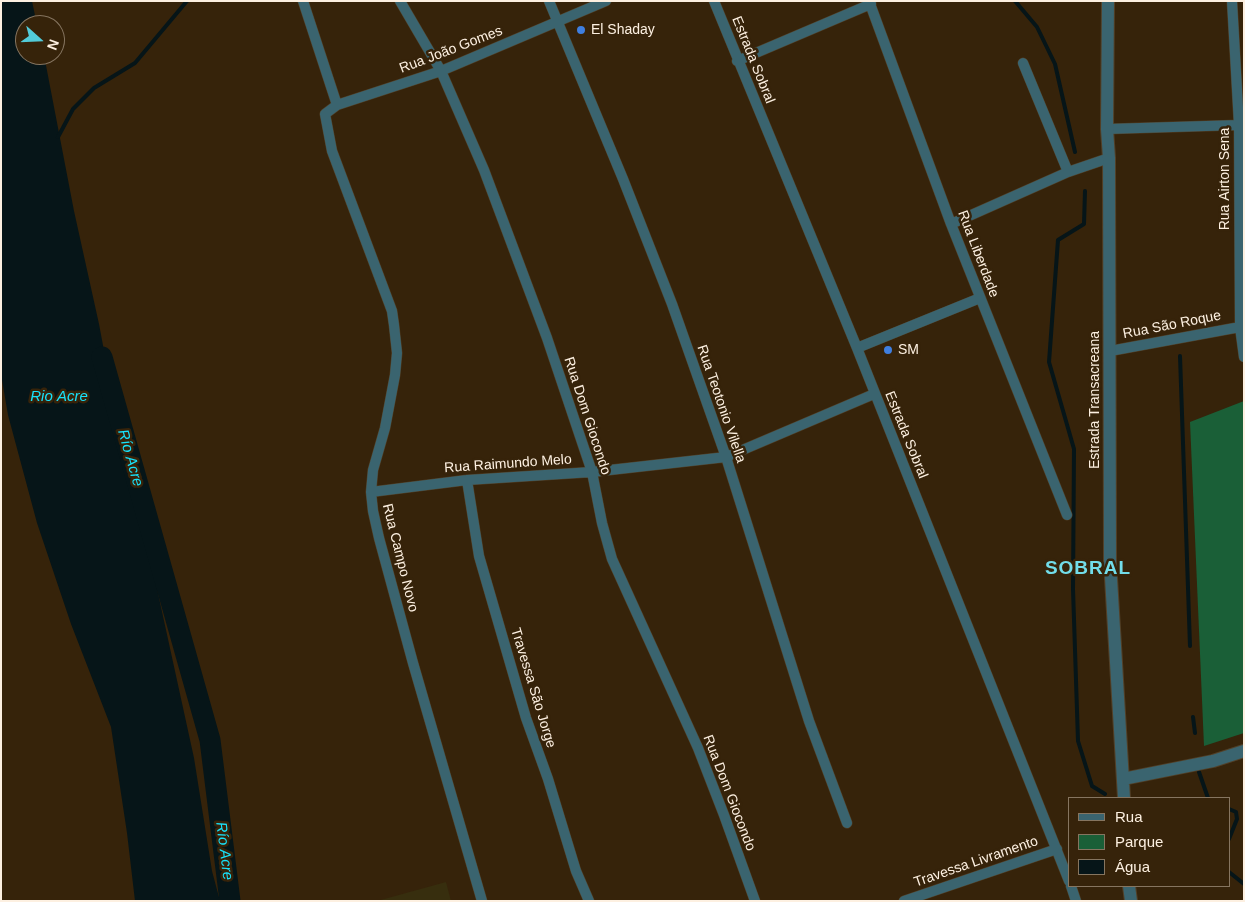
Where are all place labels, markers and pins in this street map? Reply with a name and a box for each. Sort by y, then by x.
place label: El Shaday [591,22,655,38]
marker: El Shaday [575,24,587,36]
place label: SM [898,342,919,358]
marker: SM [882,344,894,356]

